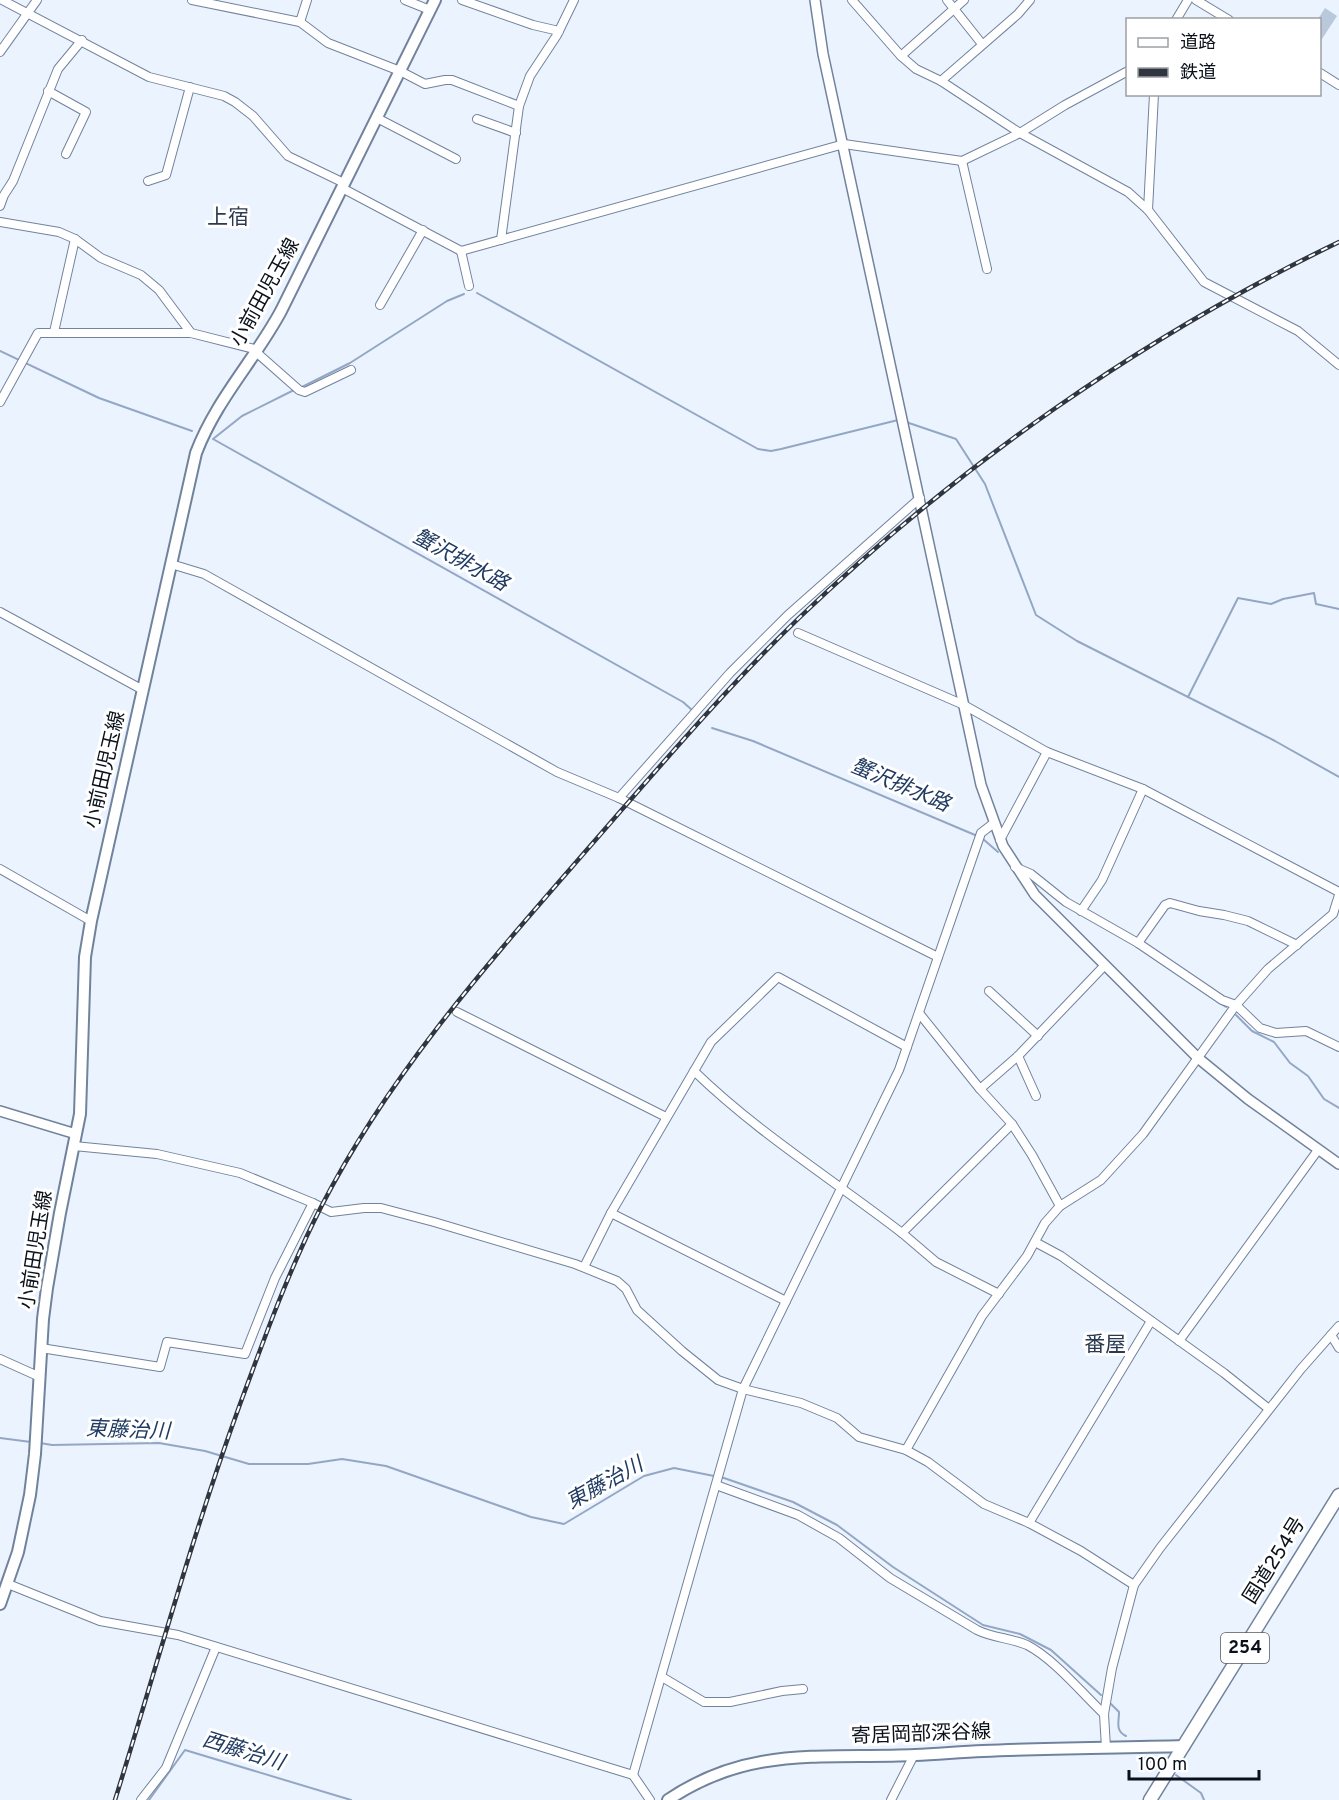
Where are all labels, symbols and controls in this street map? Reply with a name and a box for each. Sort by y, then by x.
legend [1126,18,1321,96]
text: 道路 [1180,32,1216,55]
text: 鉄道 [1180,62,1216,85]
district label: 上宿 [207,205,249,232]
street label: 小前田児玉線 [226,234,306,352]
water label: 蟹沢排水路 [408,524,514,599]
street label: 小前田児玉線 [80,709,132,831]
water label: 蟹沢排水路 [846,753,955,820]
street label: 小前田児玉線 [15,1189,59,1311]
district label: 番屋 [1084,1332,1126,1359]
water label: 東藤治川 [86,1416,172,1446]
water label: 東藤治川 [562,1451,650,1516]
street label: 国道254号 [1238,1513,1312,1609]
road number: 254 [1221,1633,1269,1663]
street label: 寄居岡部深谷線 [851,1720,991,1750]
water label: 西藤治川 [199,1727,289,1778]
scale bar [1129,1743,1260,1781]
text: 100 m [1138,1754,1187,1777]

